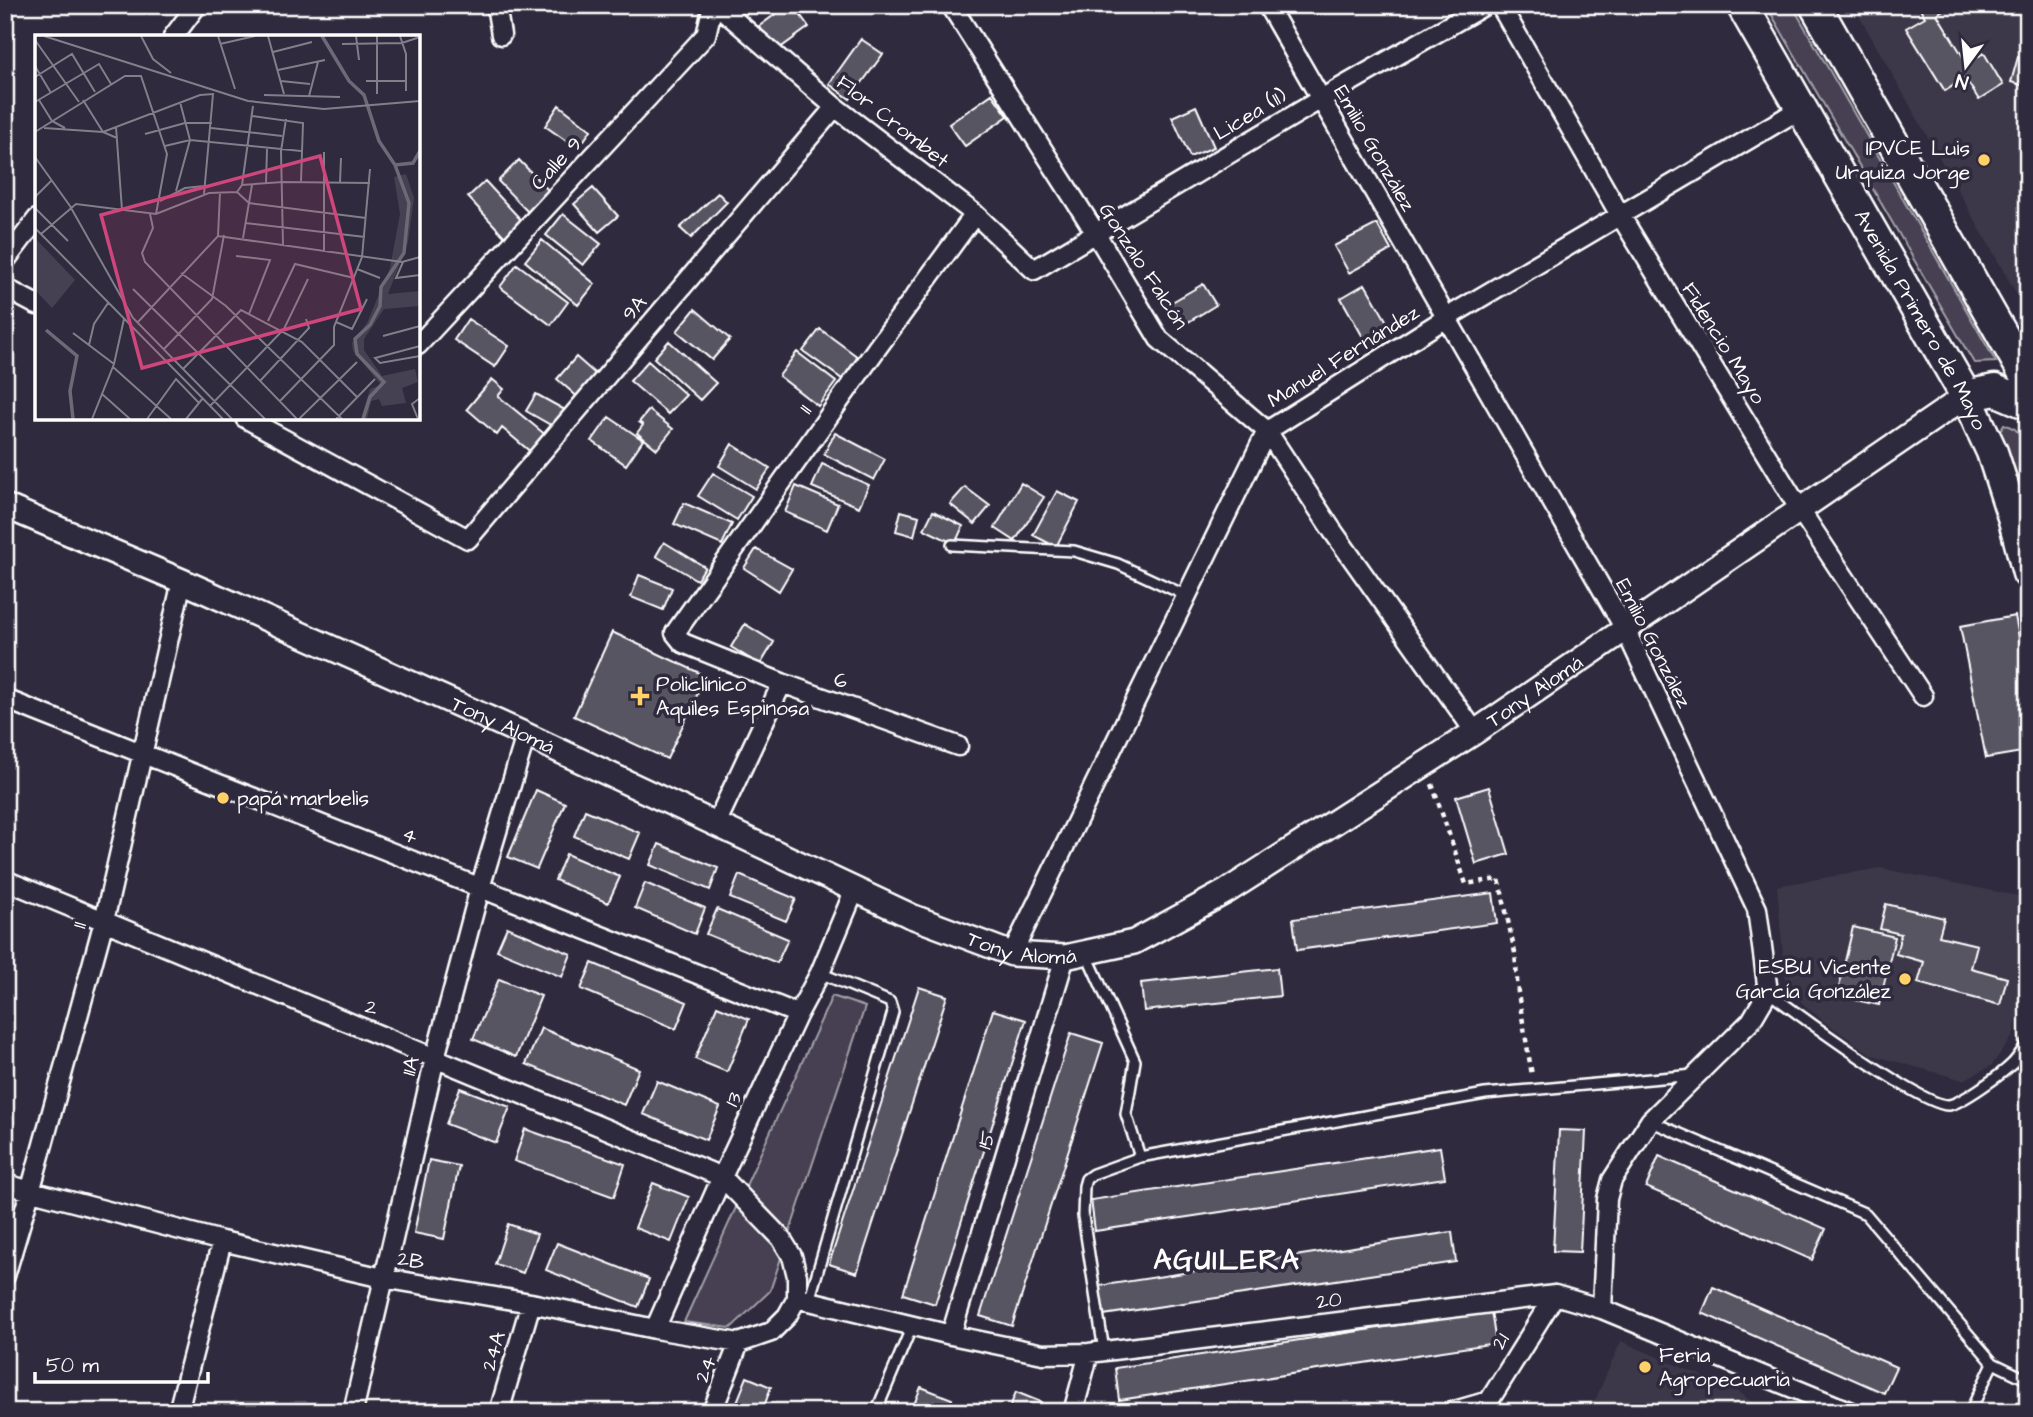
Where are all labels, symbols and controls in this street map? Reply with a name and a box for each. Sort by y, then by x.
north arrow [1932,32,2002,102]
inset map [35,35,420,420]
text: N [1953,66,1971,96]
street label: Flor Crombet [830,68,956,175]
street label: Emilio González [1327,80,1423,217]
street label: Licea (11) [1208,81,1292,148]
street label: Calle 9 [524,130,589,197]
place label: IPVCE Luis Urquiza Jorge [1836,134,1970,189]
marker: IPVCE Luis Urquiza Jorge [1976,152,1992,168]
street label: Gonzalo Falcón [1092,197,1195,335]
street label: Avenida Primero de Mayo [1847,204,1994,435]
street label: Fidencio Mayo [1673,277,1773,411]
street label: 9A [615,289,654,327]
street label: Manuel Fernández [1262,298,1425,415]
street label: 11 [792,399,819,420]
street label: Emilio González [1608,574,1699,713]
street label: Tony Alomá [1481,648,1589,735]
street label: 6 [830,665,852,696]
place label: Policlínico Aquiles Espinosa [656,670,809,724]
marker: Policlínico Aquiles Espinosa [630,686,650,706]
street label: Tony Alomá [446,689,560,762]
place label: papá marbelis [237,784,369,814]
marker: papá marbelis [215,790,231,806]
street label: 4 [398,819,422,852]
street label: 11 [65,918,94,931]
street label: Tony Alomá [963,924,1079,972]
place label: ESBU Vicente García González [1736,953,1892,1006]
marker: ESBU Vicente García González [1897,971,1913,987]
street label: 2 [361,992,383,1023]
street label: 11A [394,1053,427,1079]
street label: 13 [717,1087,750,1111]
street label: 15 [970,1127,1003,1153]
district label: AGUILERA [1153,1241,1301,1280]
street label: 2B [395,1244,427,1277]
street label: 20 [1315,1285,1343,1316]
street label: 21 [1484,1327,1517,1355]
street label: 24A [474,1328,513,1374]
scale bar [35,1340,208,1384]
place label: Feria Agropecuaria [1659,1341,1790,1396]
text: 50 m [46,1351,100,1380]
street label: 24 [687,1352,724,1387]
marker: Feria Agropecuaria [1637,1359,1653,1375]

